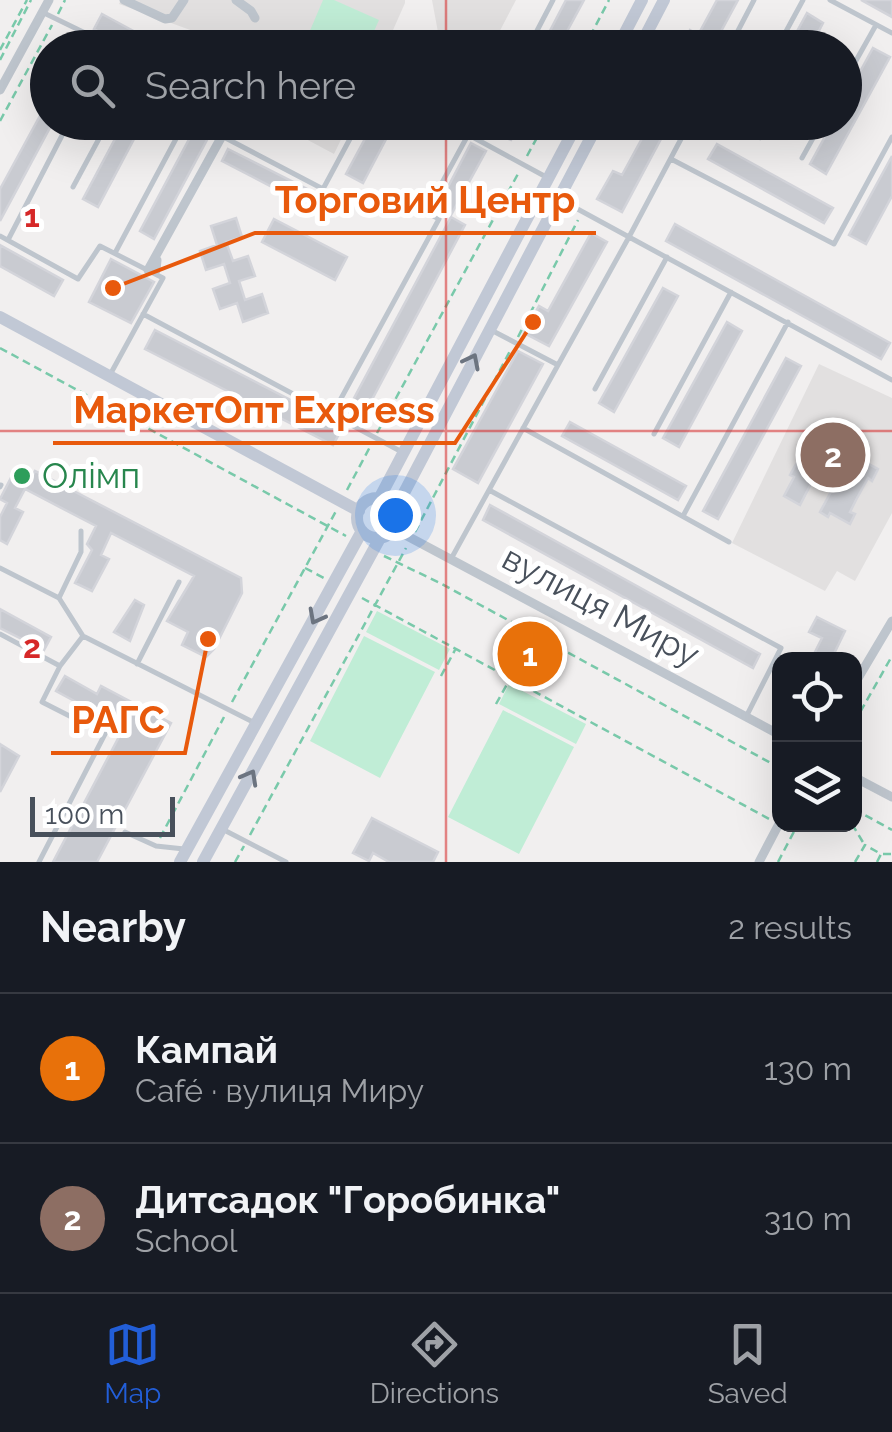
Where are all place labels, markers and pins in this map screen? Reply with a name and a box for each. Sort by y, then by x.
callout: Торговий Центр [255,165,596,233]
callout: МаркетОпт Express [53,375,455,443]
pin: 2 [800,418,866,492]
place label: Олімп [42,455,140,496]
marker: Олімп [11,465,33,487]
pin: 1 [498,616,562,692]
callout: РАГС [51,685,185,753]

